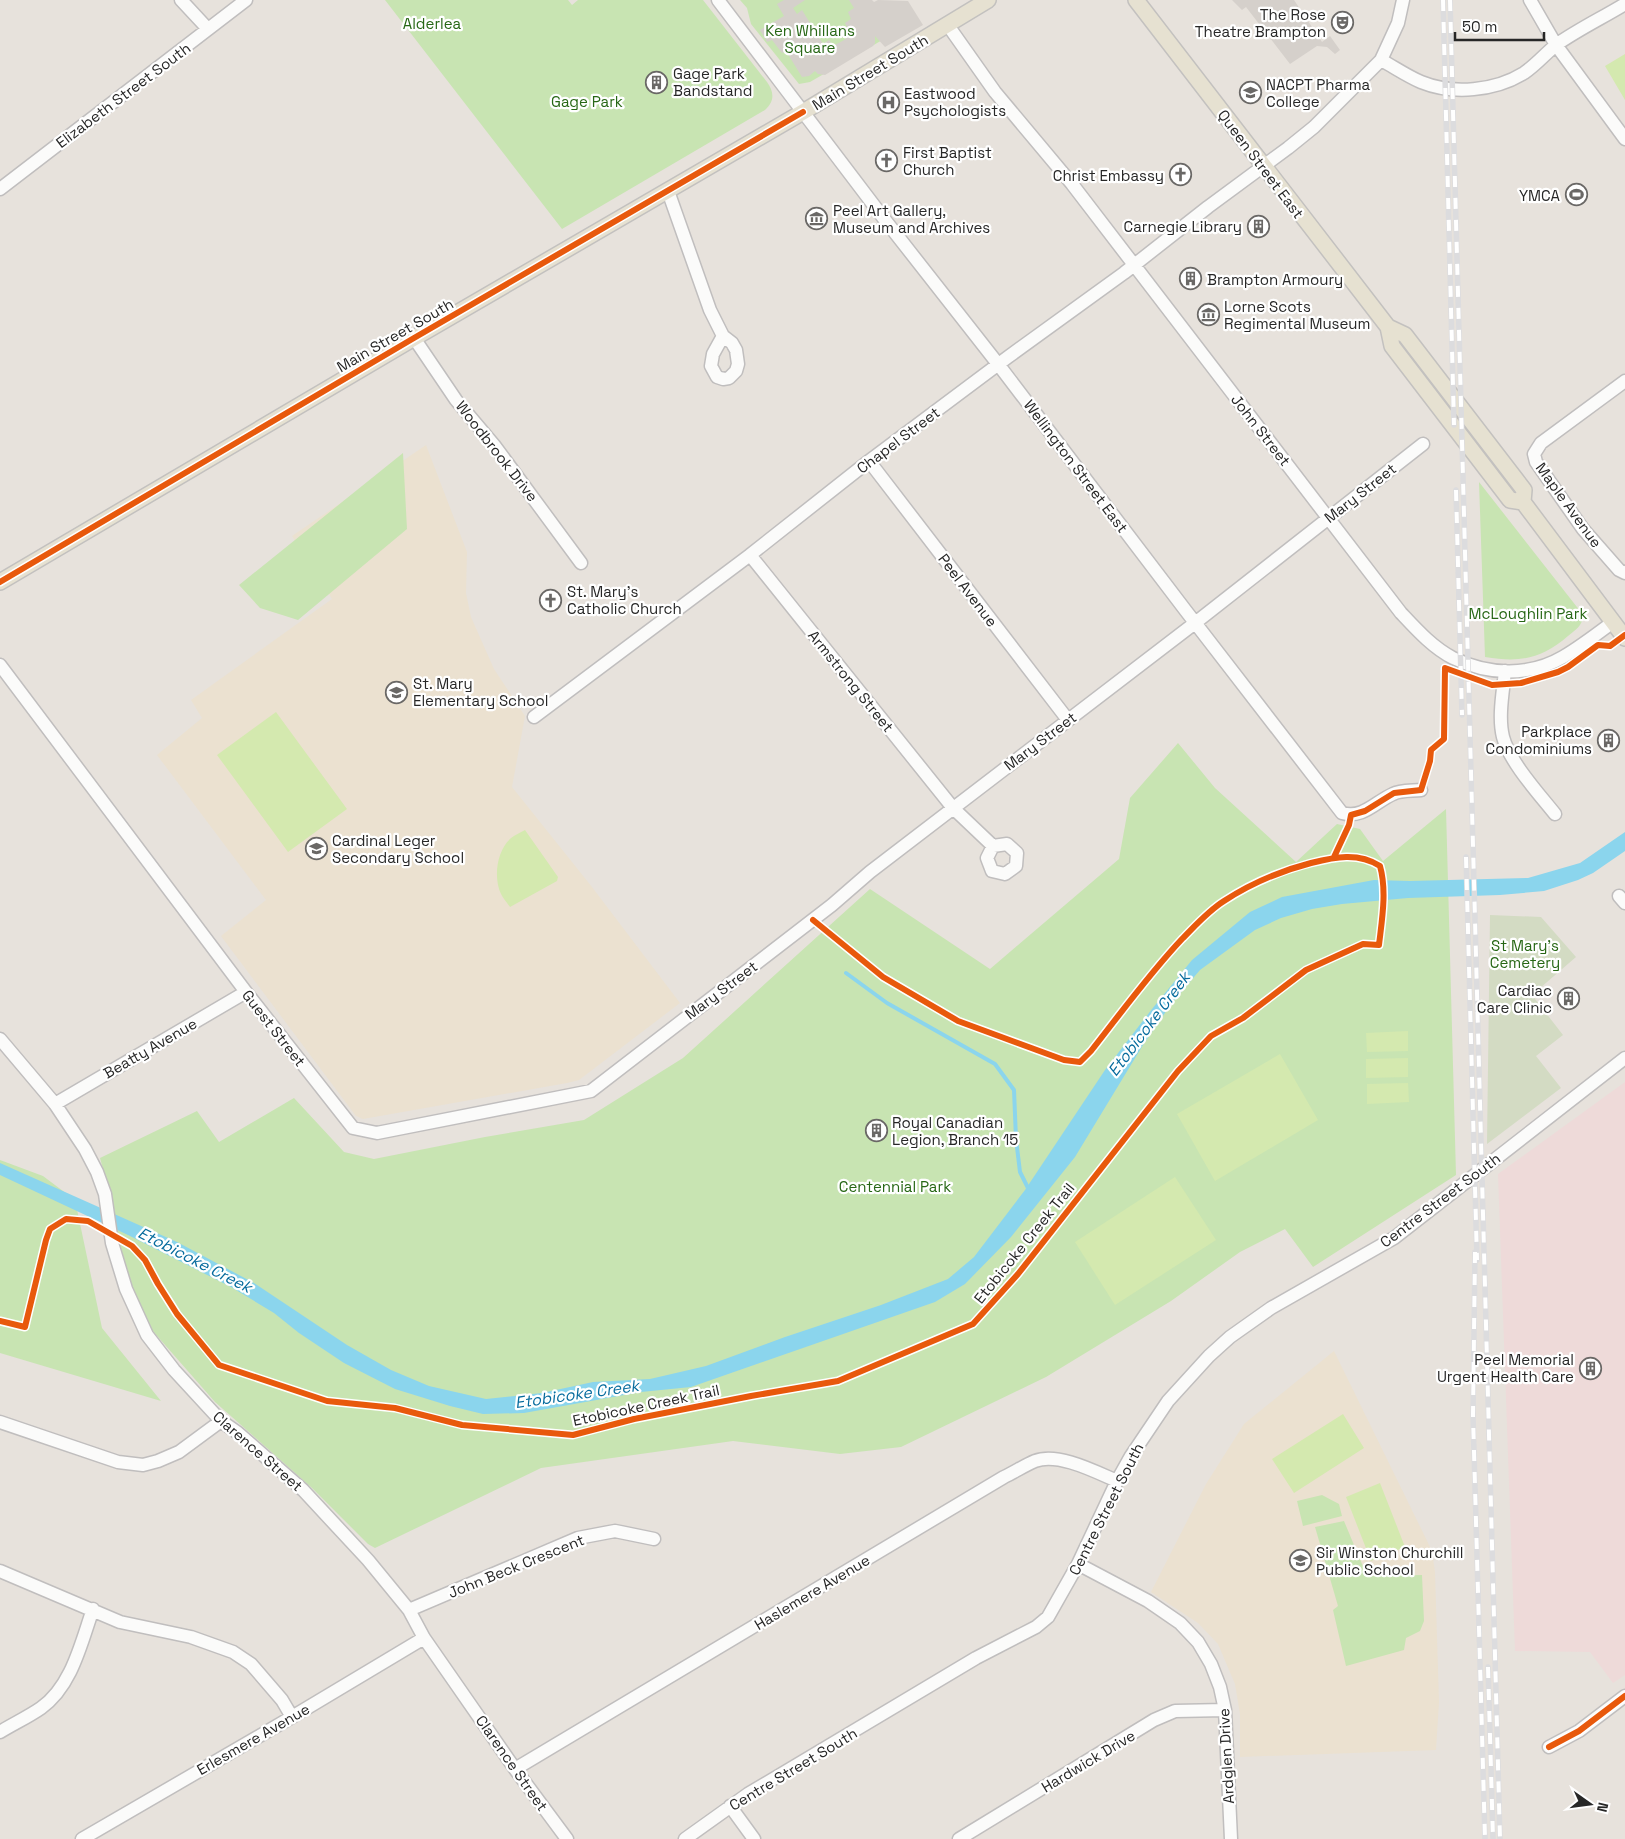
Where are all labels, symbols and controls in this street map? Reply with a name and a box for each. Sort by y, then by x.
place label: The Rose Theatre Brampton [1195,5,1326,41]
scale bar [1455,10,1544,42]
theatre icon: The Rose Theatre Brampton [1330,11,1354,35]
park label: Alderlea [403,14,462,33]
text: 50 m [1462,17,1497,36]
park label: Ken Whillans Square [765,21,855,57]
street label: Main Street South [809,30,931,114]
street label: Elizabeth Street South [52,38,194,152]
place label: Gage Park Bandstand [673,64,752,100]
building icon: Gage Park Bandstand [645,70,669,94]
place label: NACPT Pharma College [1266,75,1371,111]
school or university icon: NACPT Pharma College [1238,81,1262,105]
place label: Eastwood Psychologists [904,84,1006,120]
hospital icon: Eastwood Psychologists [876,90,900,114]
park label: Gage Park [551,92,623,111]
street label: Queen Street East [1214,106,1308,222]
place label: First Baptist Church [903,143,992,179]
church icon: First Baptist Church [875,149,899,173]
church icon: Christ Embassy [1168,163,1192,187]
place label: Christ Embassy [1053,166,1164,185]
sports icon: YMCA [1564,183,1588,207]
place label: YMCA [1519,186,1561,205]
place label: Peel Art Gallery, Museum and Archives [833,201,990,237]
museum icon: Peel Art Gallery, Museum and Archives [805,207,829,231]
building icon: Carnegie Library [1246,214,1270,238]
place label: Carnegie Library [1124,217,1242,236]
building icon: Brampton Armoury [1179,267,1203,291]
place label: Brampton Armoury [1207,270,1343,289]
street label: Main Street South [333,294,457,376]
place label: Lorne Scots Regimental Museum [1224,297,1370,333]
museum icon: Lorne Scots Regimental Museum [1196,303,1220,327]
street label: John Street [1227,390,1295,470]
street label: Wellington Street East [1020,396,1132,536]
street label: Woodbrook Drive [452,397,542,505]
street label: Chapel Street [853,402,943,477]
street label: Mary Street [1320,459,1400,527]
street label: Maple Avenue [1532,459,1606,551]
street label: Peel Avenue [934,550,1002,630]
place label: St. Mary's Catholic Church [567,582,682,618]
church icon: St. Mary's Catholic Church [539,588,563,612]
park label: McLoughlin Park [1469,604,1587,623]
street label: Armstrong Street [804,626,898,736]
place label: St. Mary Elementary School [413,674,549,710]
school or university icon: St. Mary Elementary School [385,680,409,704]
street label: Mary Street [1000,707,1080,775]
place label: Parkplace Condominiums [1486,722,1592,758]
building icon: Parkplace Condominiums [1596,728,1620,752]
place label: Cardinal Leger Secondary School [332,831,464,867]
school or university icon: Cardinal Leger Secondary School [304,837,328,861]
park label: St Mary's Cemetery [1490,936,1560,972]
street label: Mary Street [681,956,761,1024]
water label: Etobicoke Creek [1103,966,1196,1080]
place label: Cardiac Care Clinic [1477,981,1552,1017]
street label: Guest Street [238,986,310,1070]
building icon: Cardiac Care Clinic [1556,987,1580,1011]
street label: Beatty Avenue [100,1013,200,1082]
place label: Royal Canadian Legion, Branch 15 [892,1113,1018,1149]
building icon: Royal Canadian Legion, Branch 15 [864,1119,888,1143]
street label: Centre Street South [1376,1148,1504,1252]
park label: Centennial Park [839,1177,951,1196]
street label: Etobicoke Creek Trail [970,1179,1078,1307]
water label: Etobicoke Creek [135,1222,258,1299]
place label: Peel Memorial Urgent Health Care [1437,1350,1574,1386]
building icon: Peel Memorial Urgent Health Care [1578,1356,1602,1380]
water label: Etobicoke Creek [514,1375,643,1413]
street label: Etobicoke Creek Trail [571,1380,721,1430]
street label: Clarence Street [209,1407,307,1495]
street label: Centre Street South [1064,1440,1148,1578]
street label: John Beck Crescent [445,1530,587,1602]
place label: Sir Winston Churchill Public School [1316,1543,1463,1579]
school or university icon: Sir Winston Churchill Public School [1288,1549,1312,1573]
street label: Haslemere Avenue [751,1550,873,1634]
street label: Erlesmere Avenue [193,1699,313,1779]
street label: Ardglen Drive [1214,1708,1238,1804]
street label: Clarence Street [472,1711,552,1815]
street label: Centre Street South [726,1723,860,1815]
street label: Hardwick Drive [1038,1725,1138,1796]
north arrow [1565,1779,1615,1829]
text: N [1593,1800,1612,1814]

